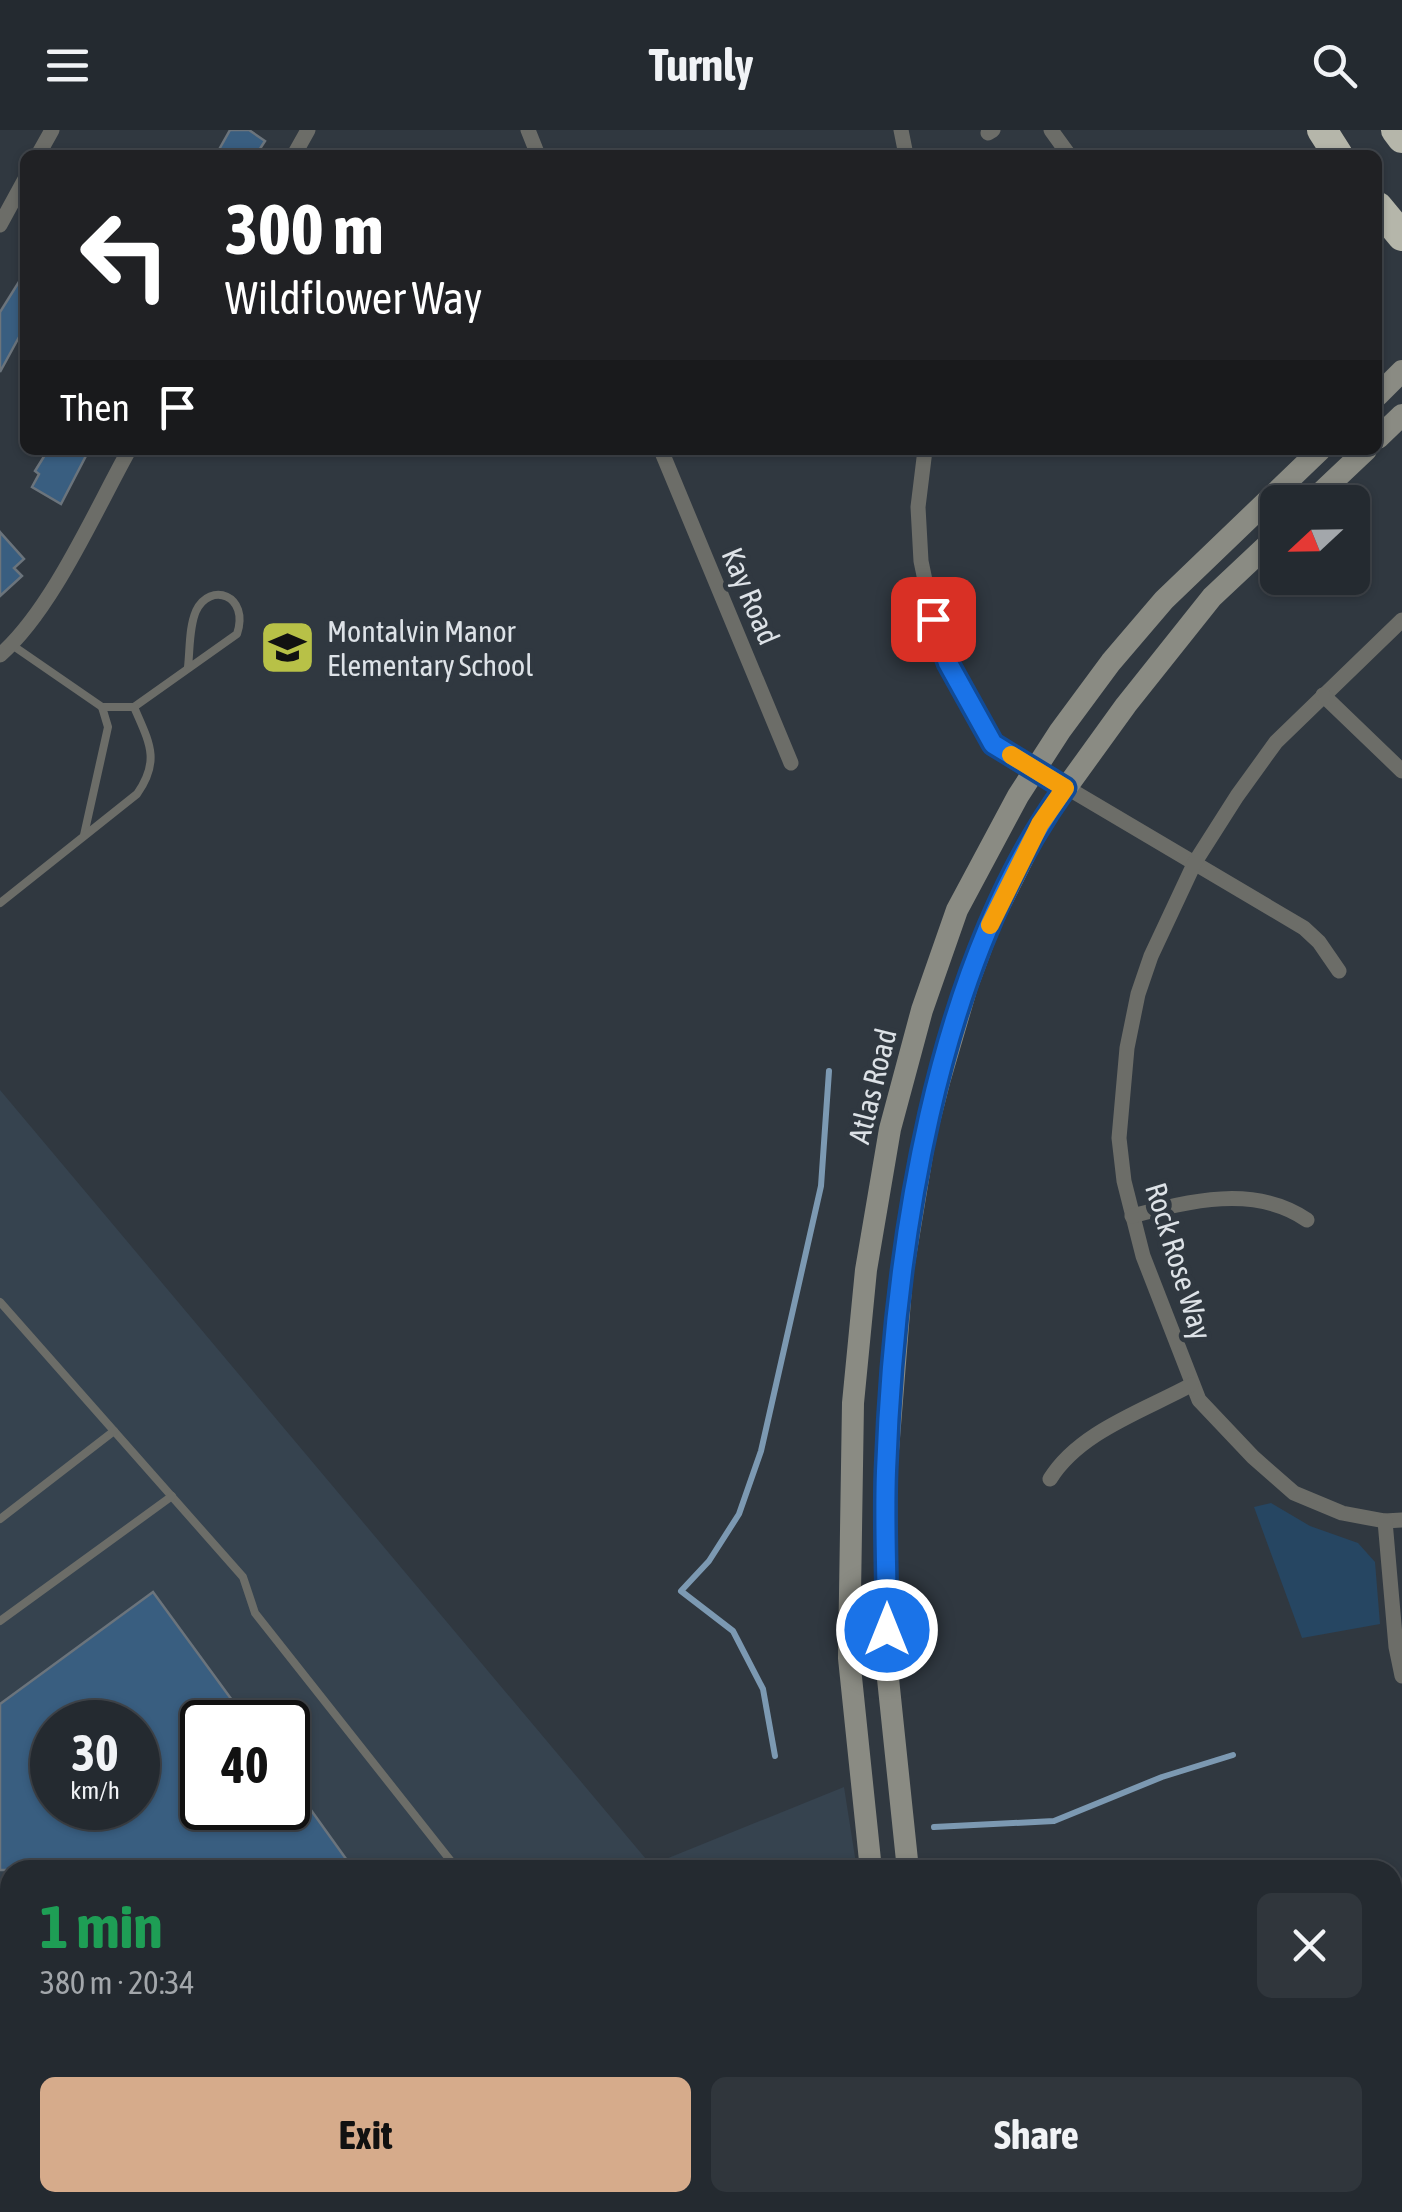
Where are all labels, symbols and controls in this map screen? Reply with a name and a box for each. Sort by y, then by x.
icon: menu [40,38,95,93]
icon: search [1307,38,1362,93]
text: Turnly [649,39,753,91]
text: 300 m [225,189,384,269]
icon: left [60,190,190,320]
text: Wildflower Way [225,272,482,324]
icon: arrive [150,380,205,435]
text: Then [60,386,130,429]
north arrow [1260,485,1370,595]
map controls [1260,485,1370,595]
street label: Kay Road [715,543,787,649]
pin [891,577,976,662]
icon: arrive [906,592,961,647]
place label: Montalvin Manor Elementary School [327,614,533,682]
school or university icon: Montalvin Manor Elementary School [258,618,318,678]
street label: Atlas Road [841,1025,903,1147]
street label: Rock Rose Way [1139,1179,1219,1343]
position arrow [835,1578,939,1682]
speed limit sign: 40 [180,1700,310,1830]
text: 30 [71,1724,118,1782]
text: km/h [70,1776,120,1804]
text: 1 min [40,1892,163,1961]
button: close [1257,1893,1362,1998]
text: 380 m · 20:34 [40,1964,195,2001]
button: Exit [40,2077,691,2192]
button: Share [711,2077,1362,2192]

